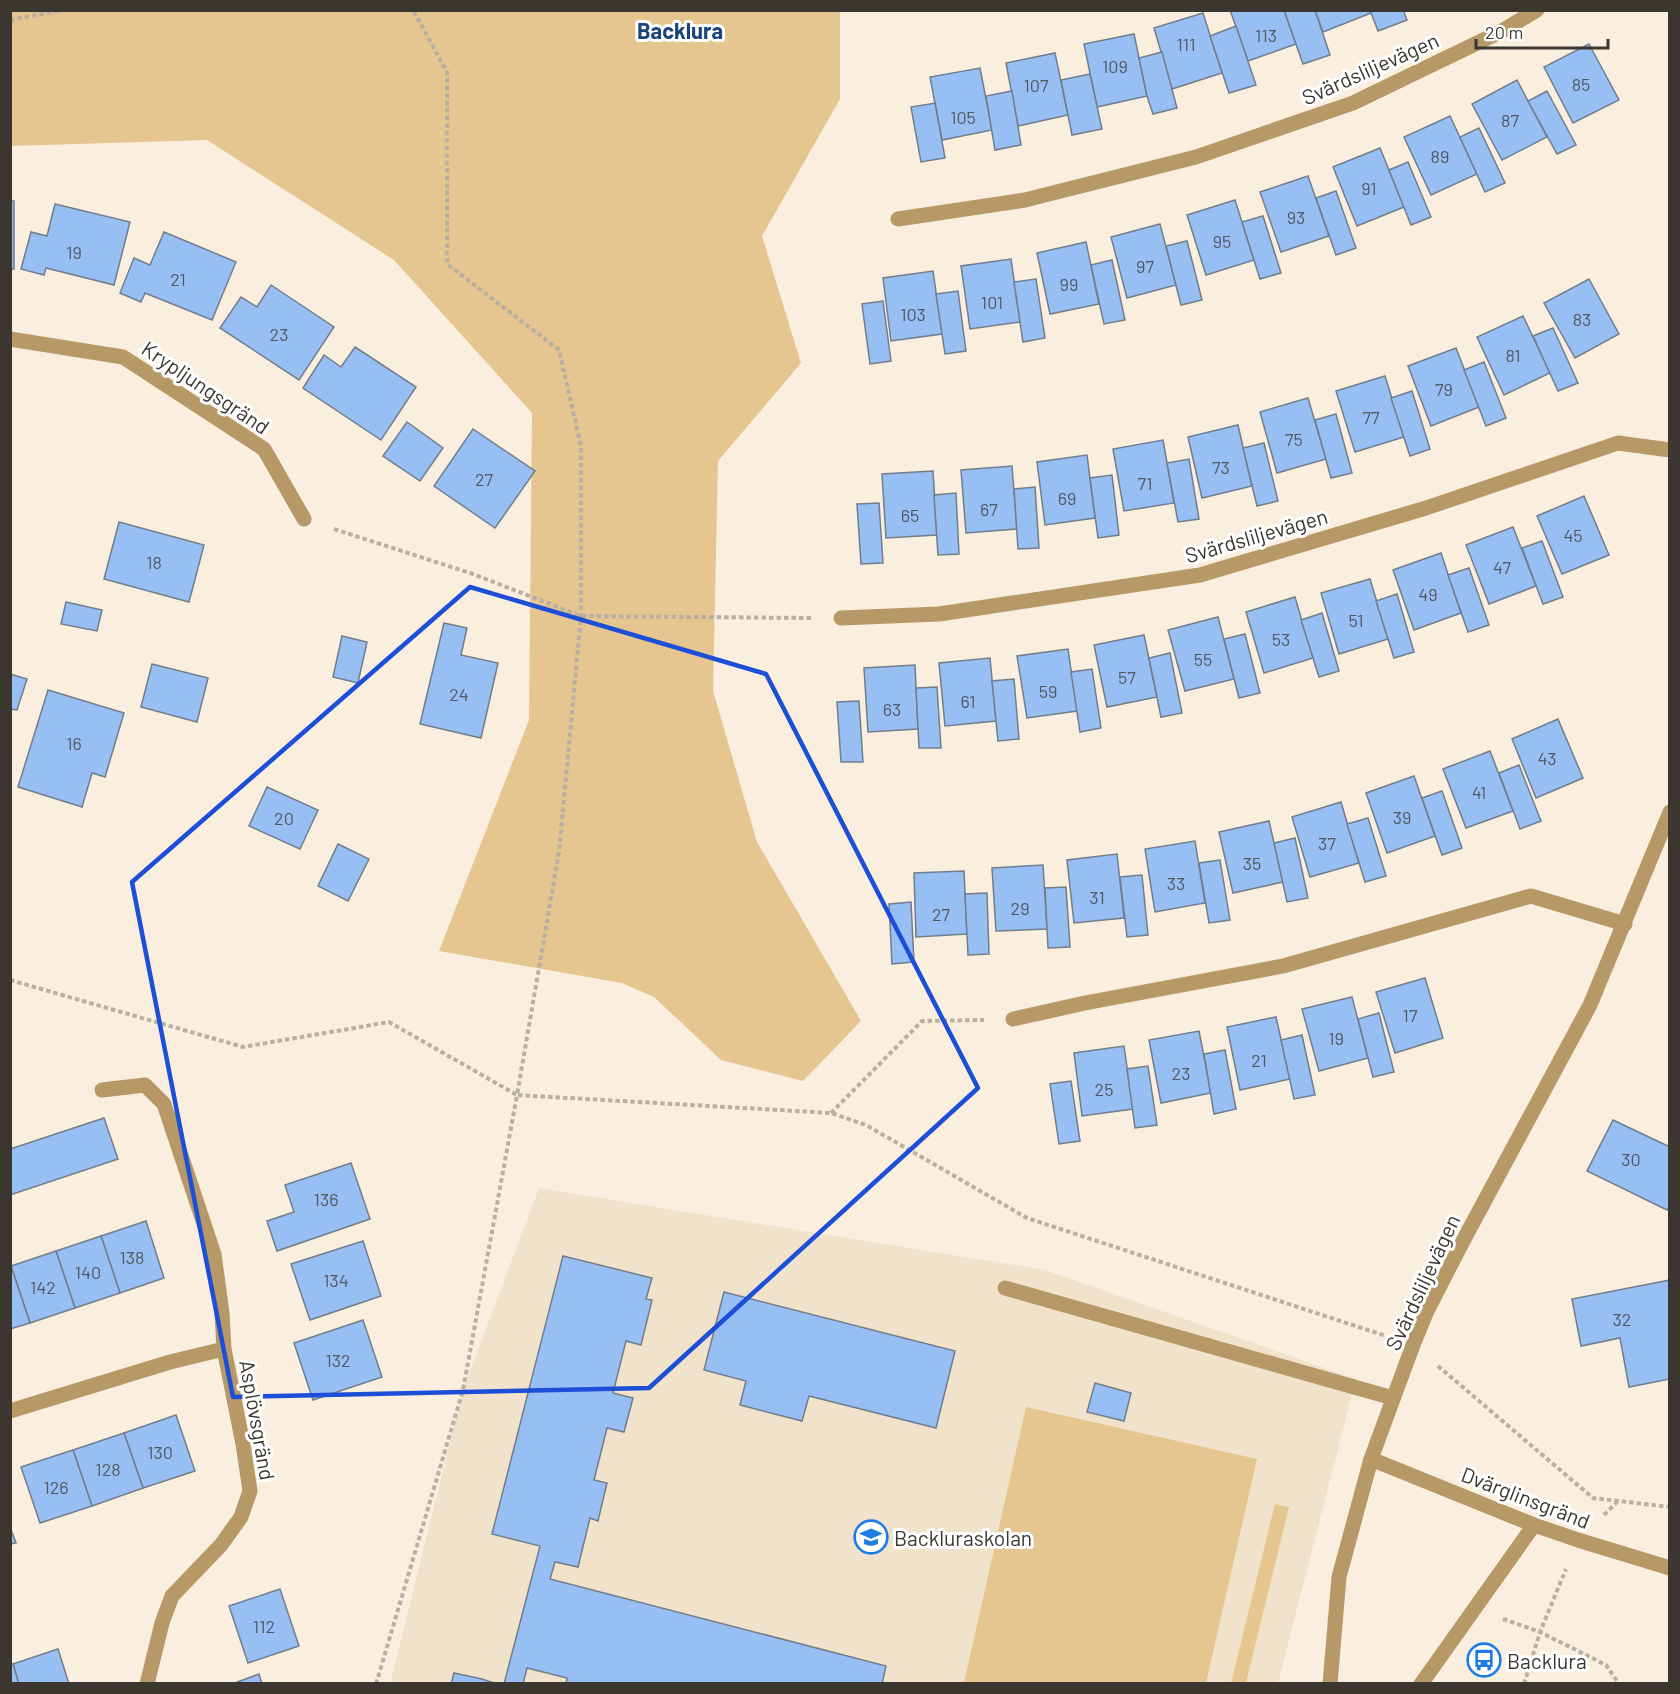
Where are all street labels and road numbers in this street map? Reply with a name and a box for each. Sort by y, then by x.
street label: Svärdsliljevägen [1298,27,1442,109]
street label: Krypljungsgränd [138,335,274,439]
street label: Svärdsliljevägen [1182,503,1330,567]
street label: Svärdsliljevägen [1380,1210,1464,1354]
street label: Asplövsgränd [235,1358,281,1482]
street label: Dvärglinsgränd [1458,1461,1594,1533]

